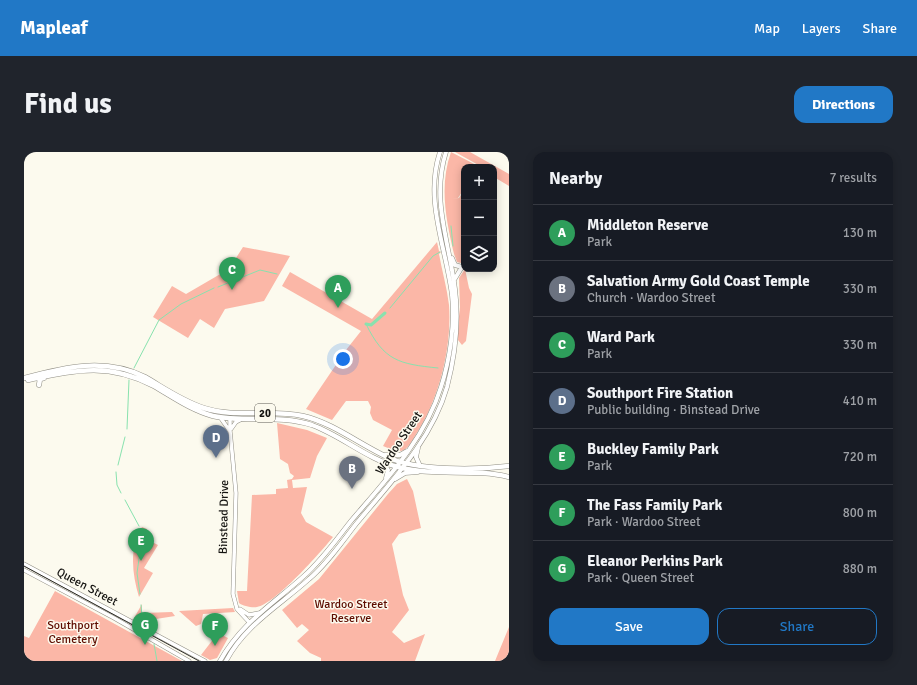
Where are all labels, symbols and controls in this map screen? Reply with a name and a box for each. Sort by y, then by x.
text: Mapleaf [20,16,88,40]
text: Map [754,20,780,37]
text: Layers [802,20,841,37]
text: Share [863,20,897,37]
button: Directions [794,86,893,123]
text: Find us [24,87,112,121]
map controls [461,164,497,272]
button: + [461,164,497,200]
text: Nearby [549,168,602,189]
text: 7 results [829,170,877,186]
button: − [461,200,497,236]
text: Middleton Reserve [587,216,709,234]
text: A [558,225,566,241]
text: 130 m [843,225,877,241]
text: Park [587,234,612,250]
button: layers [461,236,497,272]
pin: C [219,257,245,290]
text: Salvation Army Gold Coast Temple [587,272,810,290]
pin: A [325,275,351,308]
text: B [558,281,566,297]
text: 330 m [843,281,877,297]
text: Church · Wardoo Street [587,290,715,306]
text: Ward Park [587,328,655,346]
text: C [558,337,566,353]
text: 330 m [843,337,877,353]
text: Park [587,346,612,362]
your location [333,349,353,369]
text: Southport Fire Station [587,384,733,402]
text: D [558,393,566,409]
text: 410 m [843,393,877,409]
text: Public building · Binstead Drive [587,402,760,418]
road number: 20 [255,404,275,422]
street label: Wardoo Street [372,409,426,477]
pin: D [203,425,229,458]
text: Buckley Family Park [587,440,719,458]
text: E [558,449,566,465]
text: 720 m [843,449,877,465]
pin: B [339,456,365,489]
text: Park [587,458,612,474]
street label: Binstead Drive [216,480,232,554]
text: The Fass Family Park [587,496,722,514]
text: F [559,505,565,521]
text: 800 m [843,505,877,521]
text: Park · Wardoo Street [587,514,701,530]
pin: E [128,528,154,561]
text: Eleanor Perkins Park [587,552,723,570]
text: G [558,561,566,577]
text: 880 m [843,561,877,577]
street label: Queen Street [54,565,120,609]
text: Park · Queen Street [587,570,694,586]
park label: Wardoo Street Reserve [315,597,387,626]
button: Save [549,608,709,645]
button: Share [717,608,877,645]
pin: G [132,612,158,645]
pin: F [202,613,228,646]
park label: Southport Cemetery [47,618,99,647]

